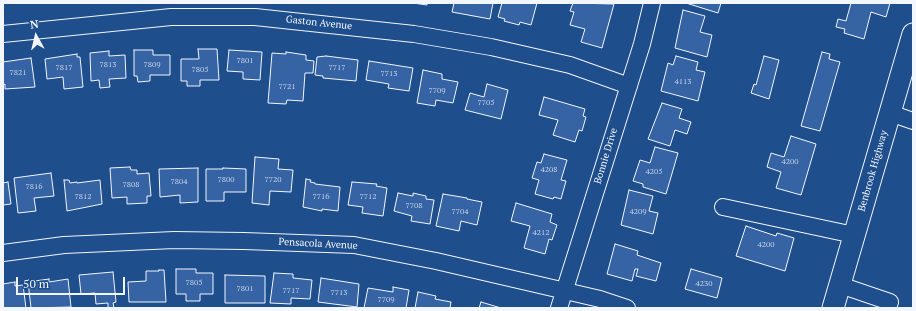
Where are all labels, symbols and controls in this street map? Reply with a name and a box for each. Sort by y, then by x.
street label: Gaston Avenue [285,14,353,32]
north arrow [16,16,56,56]
text: N [29,17,39,32]
house number: 7801 [236,56,254,66]
house number: 7813 [99,60,117,70]
house number: 7809 [143,60,161,70]
house number: 7817 [55,63,73,73]
house number: 7717 [328,63,346,73]
house number: 7805 [191,65,209,75]
house number: 7821 [9,68,27,78]
house number: 7713 [380,69,398,79]
house number: 4113 [674,77,692,87]
house number: 7721 [278,82,296,92]
house number: 7709 [428,86,446,96]
house number: 7705 [477,98,495,108]
street label: Bonnie Drive [592,127,620,185]
street label: Benbrook Highway [856,129,890,213]
house number: 4200 [781,157,799,167]
house number: 4208 [540,165,558,175]
house number: 4205 [645,167,663,177]
house number: 7800 [217,175,235,185]
house number: 7720 [264,175,282,185]
house number: 7804 [170,177,188,187]
house number: 7808 [122,180,140,190]
house number: 7816 [25,182,43,192]
house number: 7812 [74,192,92,202]
house number: 7716 [312,192,330,202]
house number: 7712 [359,192,377,202]
house number: 7708 [405,201,423,211]
house number: 7704 [451,207,469,217]
house number: 4209 [629,207,647,217]
house number: 4212 [532,228,550,238]
street label: Pensacola Avenue [278,236,358,252]
house number: 4200 [757,240,775,250]
scale bar [18,269,127,295]
text: 50 m [23,276,49,291]
house number: 7805 [185,278,203,288]
house number: 4230 [695,279,713,289]
house number: 7801 [236,284,254,294]
house number: 7717 [282,286,300,296]
house number: 7713 [330,288,348,298]
house number: 7709 [377,295,395,305]

